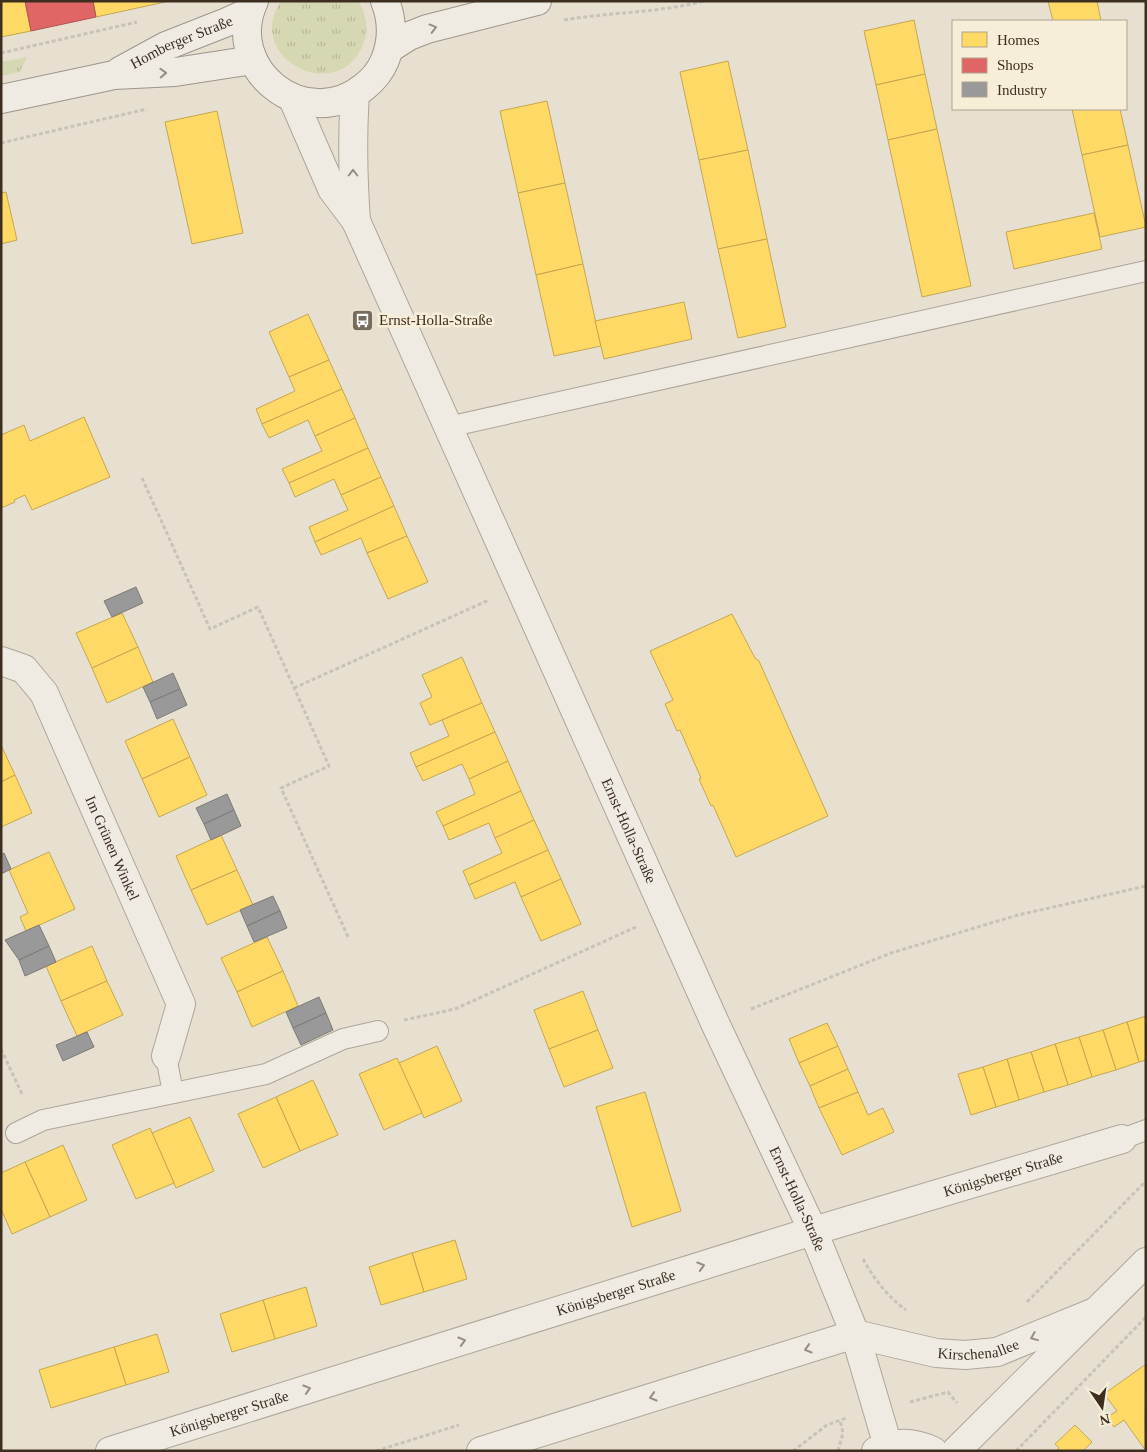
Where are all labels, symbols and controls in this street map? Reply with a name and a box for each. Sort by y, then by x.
street label: Homberger Straße [128,12,235,72]
legend [952,20,1127,110]
one-way arrow [429,23,438,34]
text: Homes [997,32,1040,48]
text: Shops [997,57,1034,73]
one-way arrow [159,68,167,78]
text: Industry [997,82,1047,98]
one-way arrow [348,168,358,176]
bus stop icon: Ernst-Holla-Straße [351,308,375,332]
place label: Ernst-Holla-Straße [379,312,493,328]
street label: Ernst-Holla-Straße [598,776,659,886]
street label: Im Grünen Winkel [82,793,142,903]
street label: Ernst-Holla-Straße [766,1144,828,1254]
street label: Königsberger Straße [942,1149,1065,1200]
one-way arrow [696,1262,704,1272]
street label: Königsberger Straße [554,1267,677,1319]
one-way arrow [1030,1331,1039,1341]
one-way arrow [457,1336,466,1346]
street label: Kirschenallee [937,1336,1022,1363]
one-way arrow [805,1343,813,1353]
north arrow [1077,1382,1127,1432]
one-way arrow [302,1385,311,1395]
street label: Königsberger Straße [168,1387,291,1440]
one-way arrow [649,1392,658,1402]
text: N [1098,1411,1111,1428]

